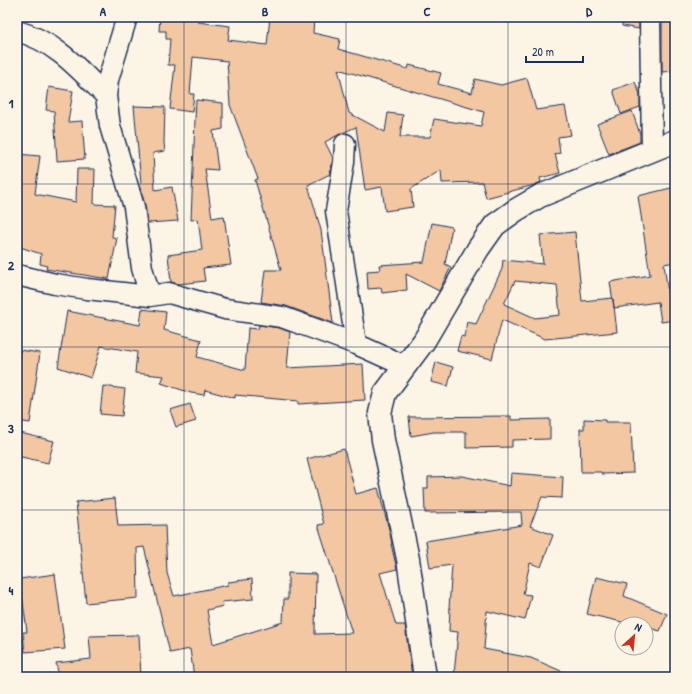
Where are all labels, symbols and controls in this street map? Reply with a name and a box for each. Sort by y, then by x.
text: A [100,2,107,20]
text: B [262,2,269,20]
text: C [423,2,431,20]
text: D [586,2,593,20]
scale bar [526,38,583,64]
text: 20 m [532,43,554,60]
text: 1 [9,94,14,112]
text: 2 [8,256,15,274]
text: 3 [8,419,14,437]
text: 4 [9,581,14,599]
north arrow [614,616,654,656]
text: N [633,620,644,635]

